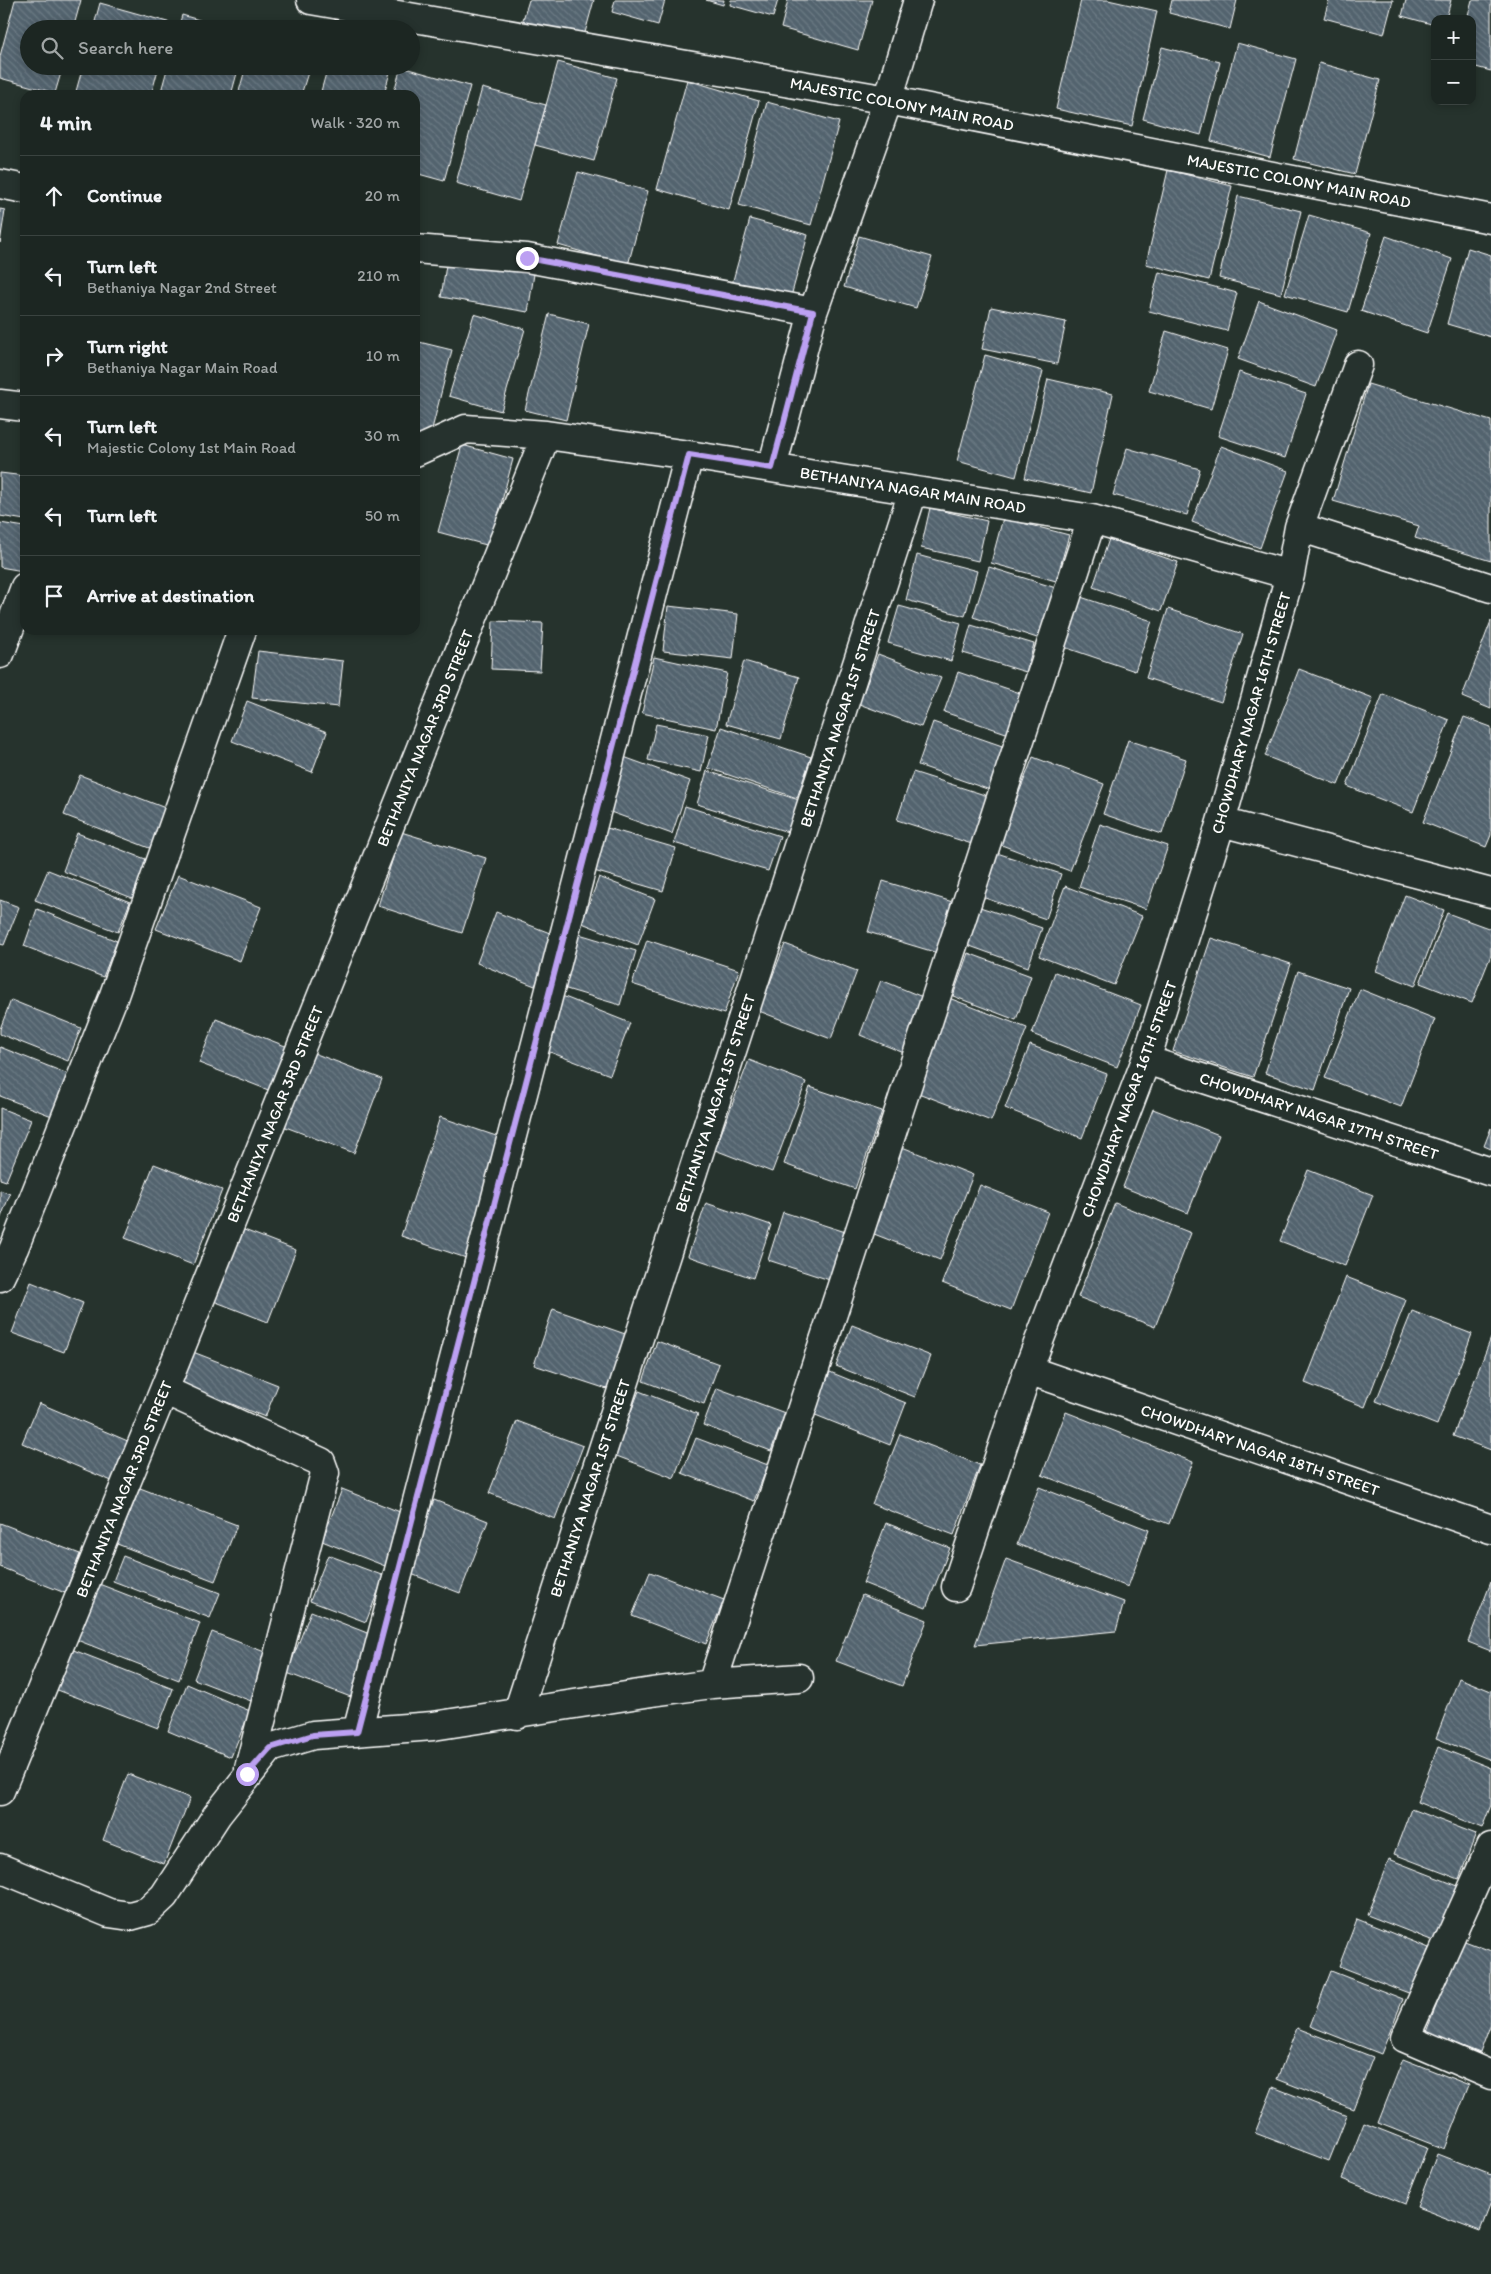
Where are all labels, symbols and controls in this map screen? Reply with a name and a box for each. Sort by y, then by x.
map controls [1431,15,1476,105]
button: + [1431,15,1476,60]
search box [20,20,420,75]
icon: search [38,34,66,62]
text: Search here [78,36,173,59]
button: − [1431,60,1476,105]
street label: MAJESTIC COLONY MAIN ROAD [789,73,1016,135]
text: 4 min [40,110,92,135]
text: Walk · 320 m [311,113,400,132]
street label: MAJESTIC COLONY MAIN ROAD [1186,150,1413,212]
icon: ahead [40,182,68,210]
text: Continue [87,184,162,207]
text: 20 m [365,186,400,205]
route end [516,247,539,270]
text: Turn left [87,255,157,278]
icon: left [40,262,68,290]
text: 210 m [357,266,400,285]
text: Bethaniya Nagar 2nd Street [87,278,277,297]
text: Turn right [87,335,168,358]
icon: right [40,342,68,370]
text: 10 m [366,346,400,365]
text: Bethaniya Nagar Main Road [87,358,277,377]
text: Turn left [87,415,157,438]
icon: left [40,422,68,450]
text: 30 m [364,426,400,445]
text: Majestic Colony 1st Main Road [87,438,296,457]
street label: BETHANIYA NAGAR MAIN ROAD [799,463,1027,517]
icon: left [40,502,68,530]
text: Turn left [87,504,157,527]
text: 50 m [365,506,400,525]
icon: arrive [40,582,68,610]
text: Arrive at destination [87,584,254,607]
street label: CHOWDHARY NAGAR 16TH STREET [1207,590,1295,836]
street label: BETHANIYA NAGAR 1ST STREET [796,606,884,830]
street label: BETHANIYA NAGAR 3RD STREET [373,627,477,849]
street label: CHOWDHARY NAGAR 16TH STREET [1077,978,1181,1220]
street label: BETHANIYA NAGAR 1ST STREET [671,991,759,1215]
street label: BETHANIYA NAGAR 3RD STREET [223,1003,327,1225]
street label: CHOWDHARY NAGAR 17TH STREET [1197,1068,1441,1164]
street label: BETHANIYA NAGAR 1ST STREET [546,1376,634,1600]
street label: BETHANIYA NAGAR 3RD STREET [72,1378,176,1600]
street label: CHOWDHARY NAGAR 18TH STREET [1138,1400,1382,1500]
route start [236,1763,259,1786]

